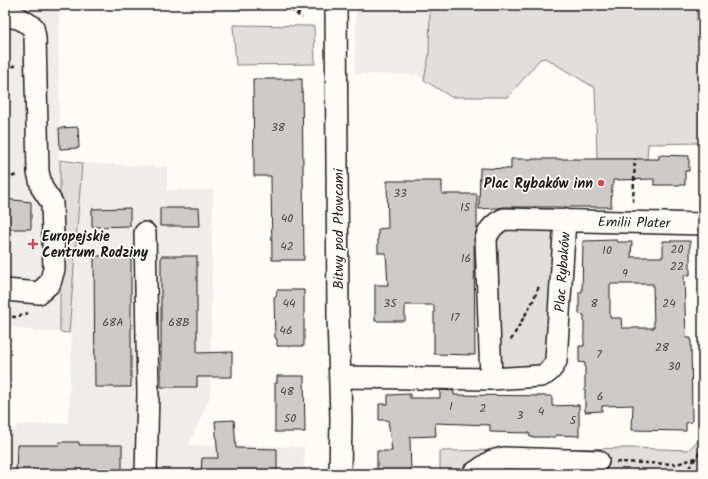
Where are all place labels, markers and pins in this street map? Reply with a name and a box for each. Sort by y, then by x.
place label: Plac Rybaków inn [484,173,593,195]
marker: Plac Rybaków inn [596,178,606,188]
place label: Europejskie Centrum Rodziny [42,226,149,264]
marker: Europejskie Centrum Rodziny [27,238,39,250]

